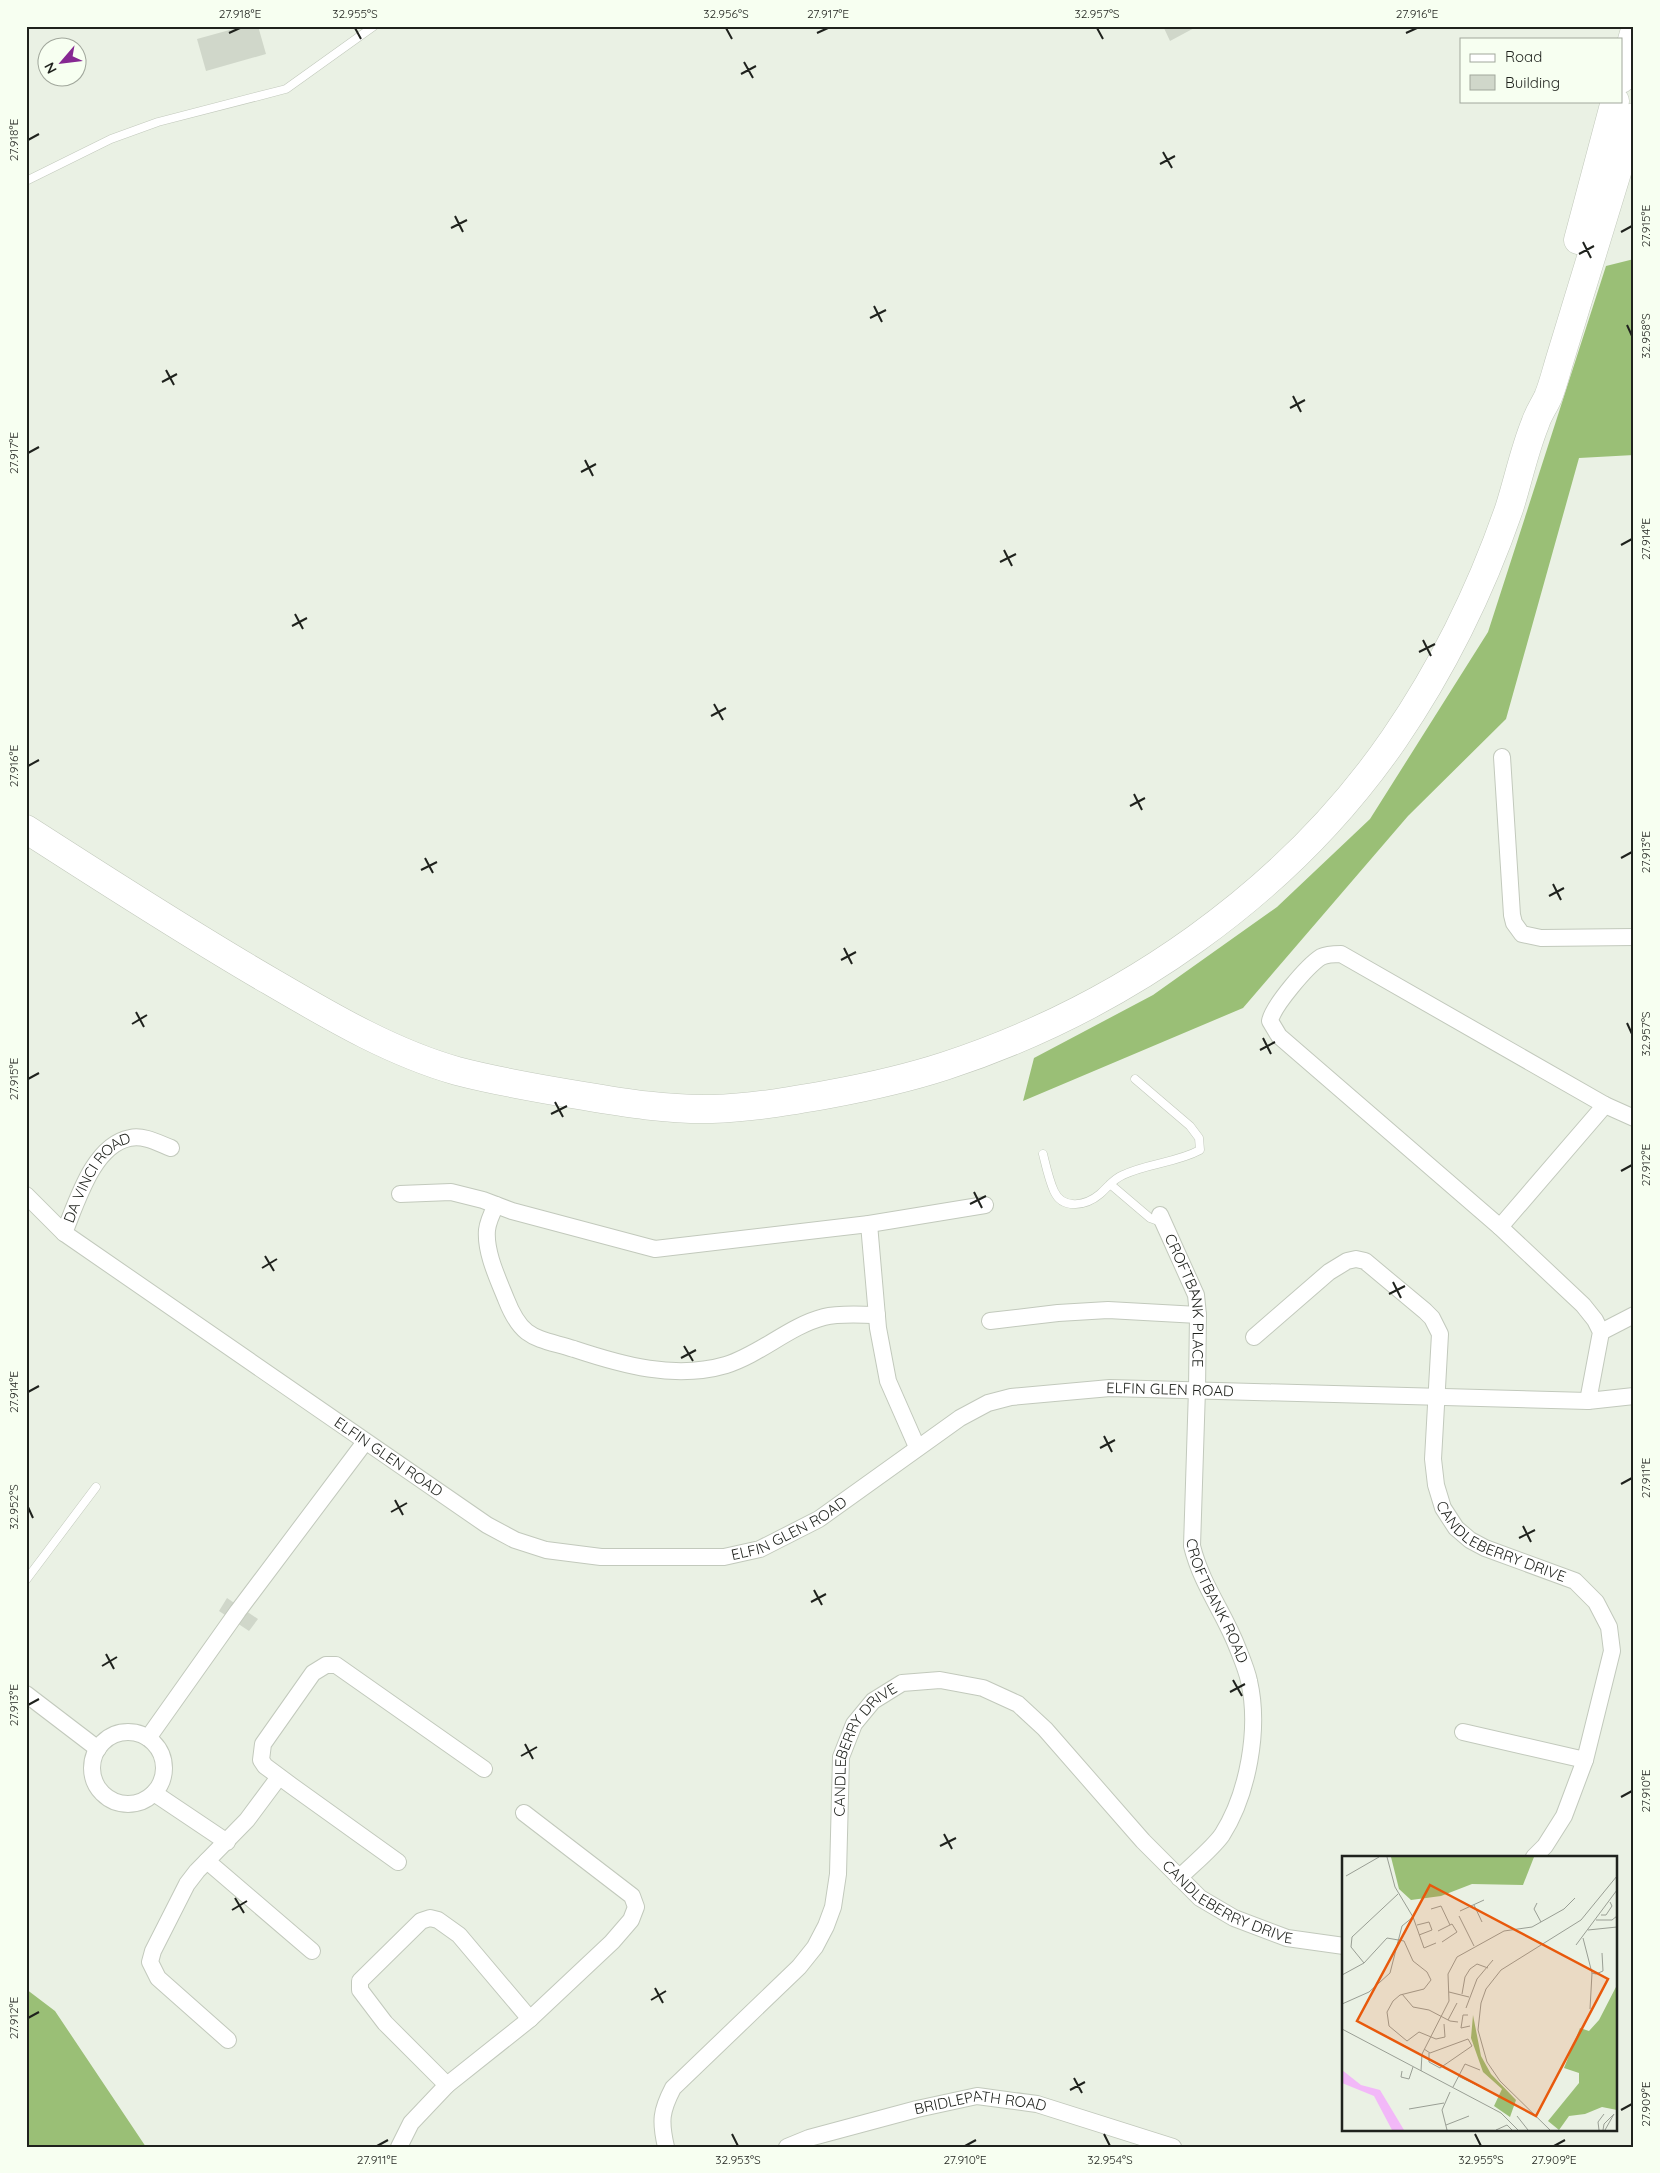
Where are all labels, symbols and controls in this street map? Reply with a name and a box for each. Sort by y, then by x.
text: 27.918°E [219,6,261,21]
text: 32.955°S [332,6,378,21]
text: 32.956°S [703,6,749,21]
text: 27.917°E [807,6,849,21]
text: 32.957°S [1074,6,1120,21]
text: 27.916°E [1396,6,1438,21]
north arrow [38,38,88,88]
legend [1460,38,1622,102]
text: Road [1505,47,1542,66]
text: N [40,59,61,77]
text: Building [1505,73,1560,92]
text: 27.918°E [6,119,21,161]
text: 27.915°E [1638,205,1653,247]
text: 32.958°S [1638,313,1653,359]
text: 27.917°E [6,432,21,474]
text: 27.914°E [1638,518,1653,560]
text: 27.916°E [6,745,21,787]
text: 27.913°E [1638,831,1653,873]
text: 32.957°S [1638,1011,1653,1057]
text: 27.915°E [6,1058,21,1100]
street label: DA VINCI ROAD [59,1128,133,1226]
text: 27.912°E [1638,1143,1653,1186]
street label: CROFTBANK PLACE [1161,1231,1208,1368]
text: 27.914°E [6,1371,21,1413]
street label: ELFIN GLEN ROAD [1106,1378,1234,1400]
street label: ELFIN GLEN ROAD [331,1412,447,1501]
text: 27.911°E [1638,1458,1653,1498]
text: 32.952°S [6,1484,21,1530]
street label: ELFIN GLEN ROAD [729,1492,851,1564]
street label: CANDLEBERRY DRIVE [1432,1499,1569,1586]
street label: CROFTBANK ROAD [1183,1538,1253,1666]
street label: CANDLEBERRY DRIVE [829,1679,900,1817]
text: 27.913°E [6,1684,21,1726]
text: 27.910°E [1638,1769,1653,1813]
street label: CANDLEBERRY DRIVE [1158,1856,1294,1948]
inset map [1342,1856,1618,2130]
text: 27.912°E [6,1996,21,2039]
text: 27.909°E [1638,2081,1653,2127]
street label: BRIDLEPATH ROAD [912,2085,1049,2118]
text: 27.911°E [357,2152,397,2167]
text: 32.953°S [715,2152,761,2167]
text: 27.910°E [943,2152,987,2167]
text: 32.954°S [1087,2152,1133,2167]
text: 32.955°S [1458,2152,1504,2167]
text: 27.909°E [1531,2152,1577,2167]

